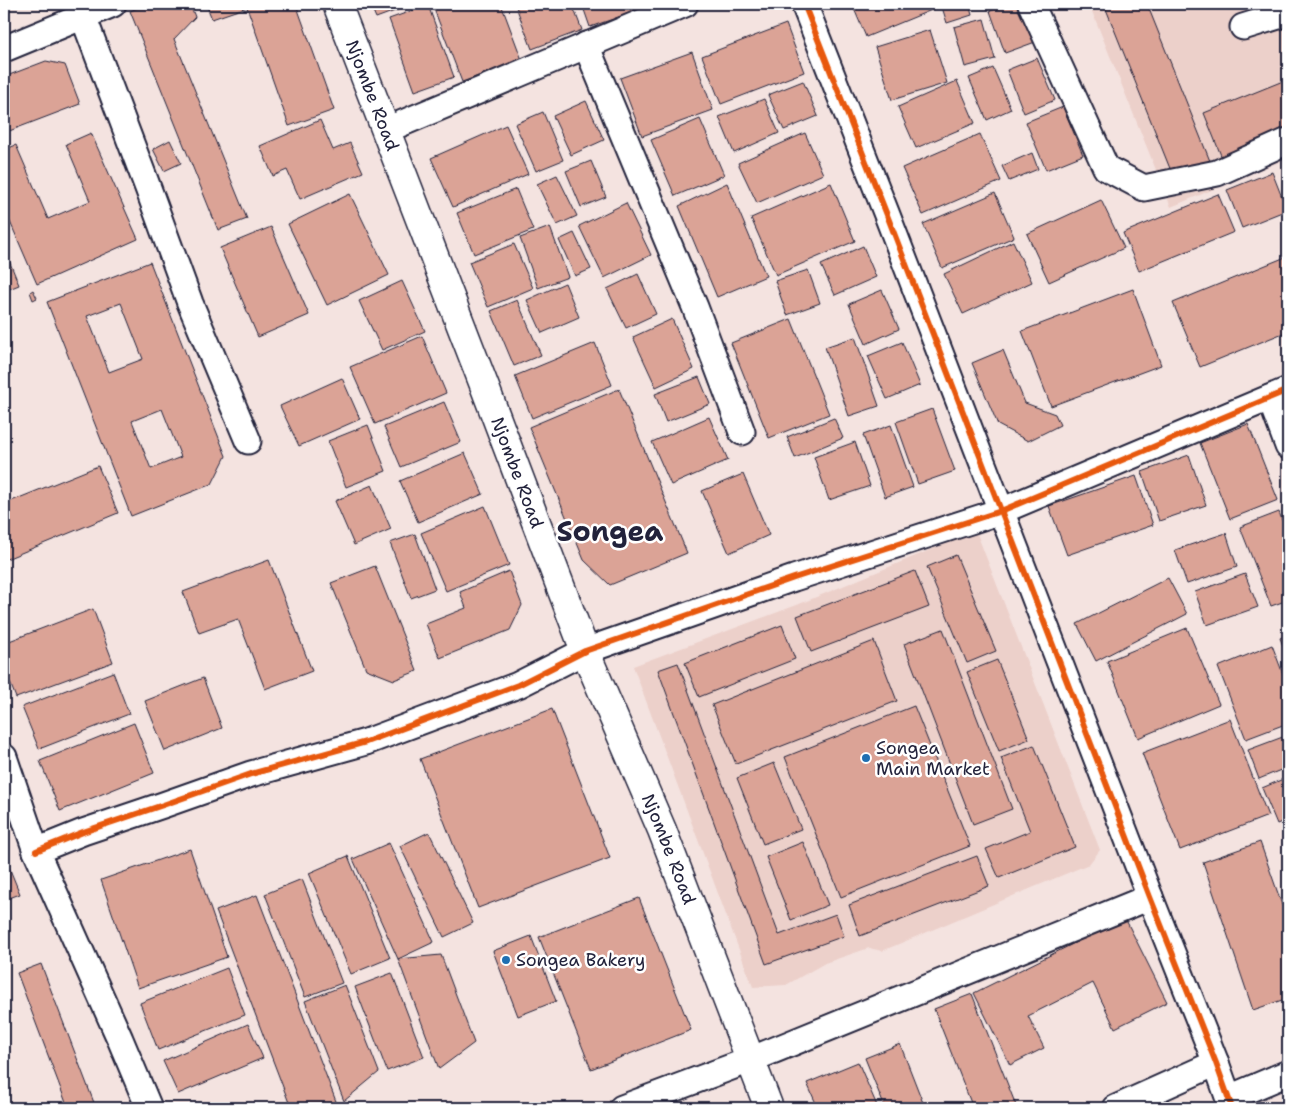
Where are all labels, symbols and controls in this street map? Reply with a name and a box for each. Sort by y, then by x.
street label: Njombe Road [340,36,405,154]
street label: Njombe Road [485,414,549,532]
district label: Songea [557,512,663,550]
place label: Songea Main Market [876,736,990,781]
marker: Songea Main Market [860,752,872,764]
street label: Njombe Road [636,790,702,908]
place label: Songea Bakery [516,948,645,972]
marker: Songea Bakery [500,954,512,966]

